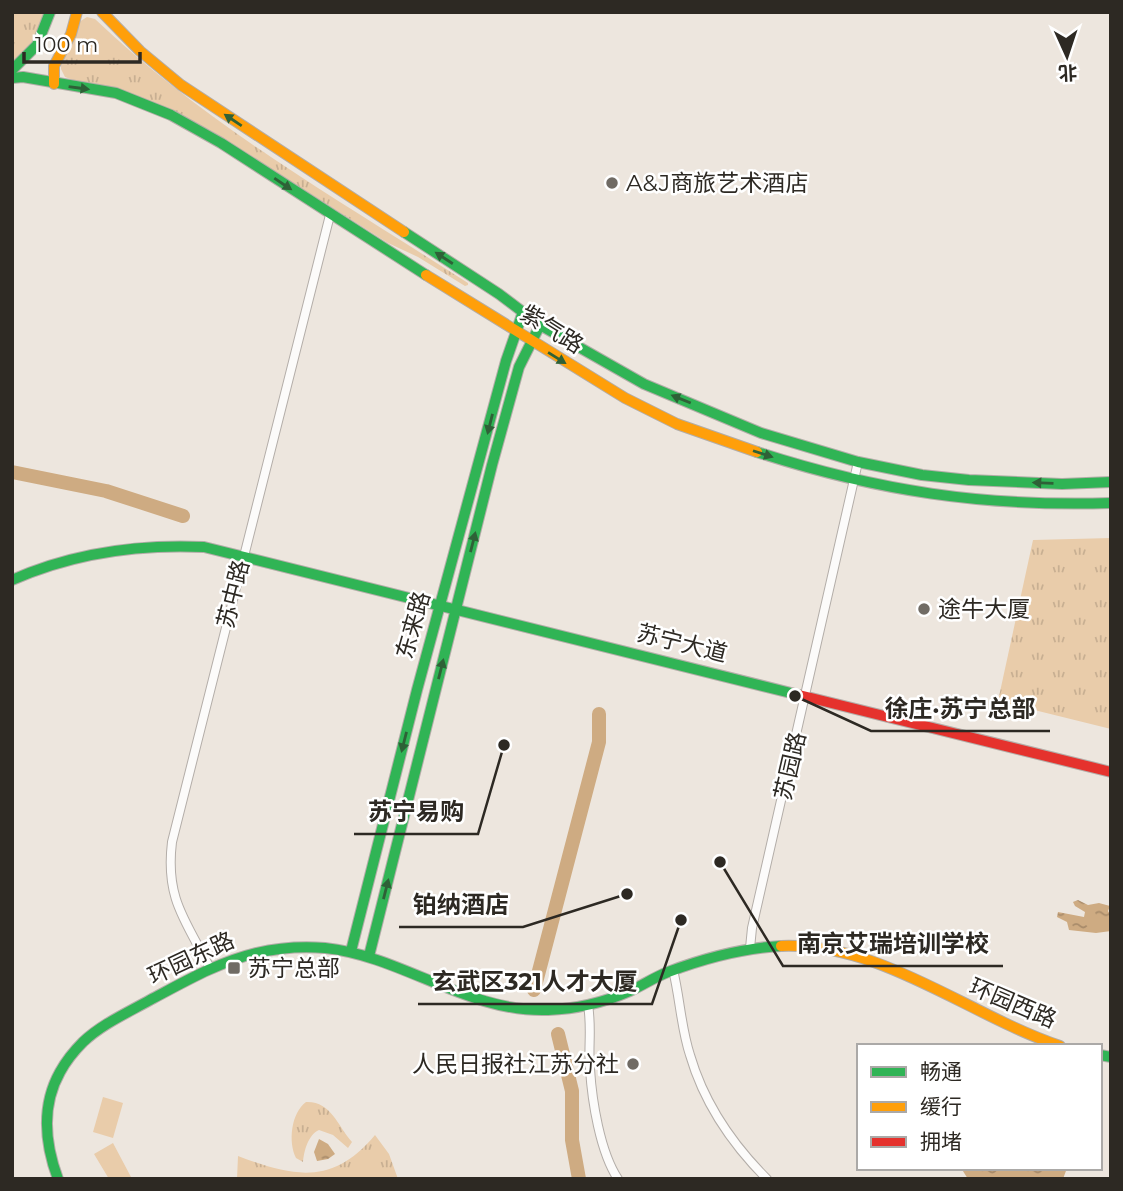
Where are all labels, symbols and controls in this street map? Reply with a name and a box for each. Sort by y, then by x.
scale bar [24,21,140,65]
north arrow [1032,21,1102,91]
text: 100 m [35,32,98,57]
text: 北 [1058,60,1078,84]
one-way arrow [69,82,91,93]
one-way arrow [224,113,242,127]
place label: A&J商旅艺术酒店 [626,169,808,197]
marker: A&J商旅艺术酒店 [604,175,620,191]
one-way arrow [273,177,292,190]
one-way arrow [434,252,454,265]
street label: 紫气路 [515,299,589,359]
one-way arrow [548,352,567,365]
one-way arrow [670,394,691,405]
one-way arrow [484,413,495,435]
one-way arrow [752,450,773,460]
one-way arrow [1031,478,1053,489]
one-way arrow [468,531,479,553]
street label: 苏中路 [211,557,255,631]
street label: 东来路 [390,588,436,662]
place label: 途牛大厦 [938,595,1030,623]
marker: 途牛大厦 [916,601,932,617]
street label: 苏宁大道 [634,618,730,668]
one-way arrow [436,658,447,680]
callout: 徐庄·苏宁总部 [871,686,1050,731]
text: 徐庄·苏宁总部 [884,694,1036,723]
street label: 苏园路 [769,729,811,803]
one-way arrow [398,731,409,753]
callout: 苏宁易购 [354,789,478,834]
text: 苏宁易购 [368,797,464,826]
one-way arrow [381,878,392,900]
callout: 铂纳酒店 [399,882,523,927]
text: 铂纳酒店 [413,890,509,919]
callout: 南京艾瑞培训学校 [783,921,1003,966]
street label: 环园东路 [143,926,239,990]
text: 南京艾瑞培训学校 [797,929,989,958]
place label: 苏宁总部 [248,954,340,982]
callout: 玄武区321人才大厦 [418,959,652,1004]
marker: 苏宁总部 [226,960,242,976]
text: 玄武区321人才大厦 [432,967,638,996]
street label: 环园西路 [965,972,1061,1034]
legend [857,1044,1102,1170]
place label: 人民日报社江苏分社 [412,1050,619,1078]
marker: 人民日报社江苏分社 [625,1056,641,1072]
text: 畅通 [920,1059,962,1084]
text: 缓行 [920,1094,962,1119]
text: 拥堵 [920,1129,962,1154]

